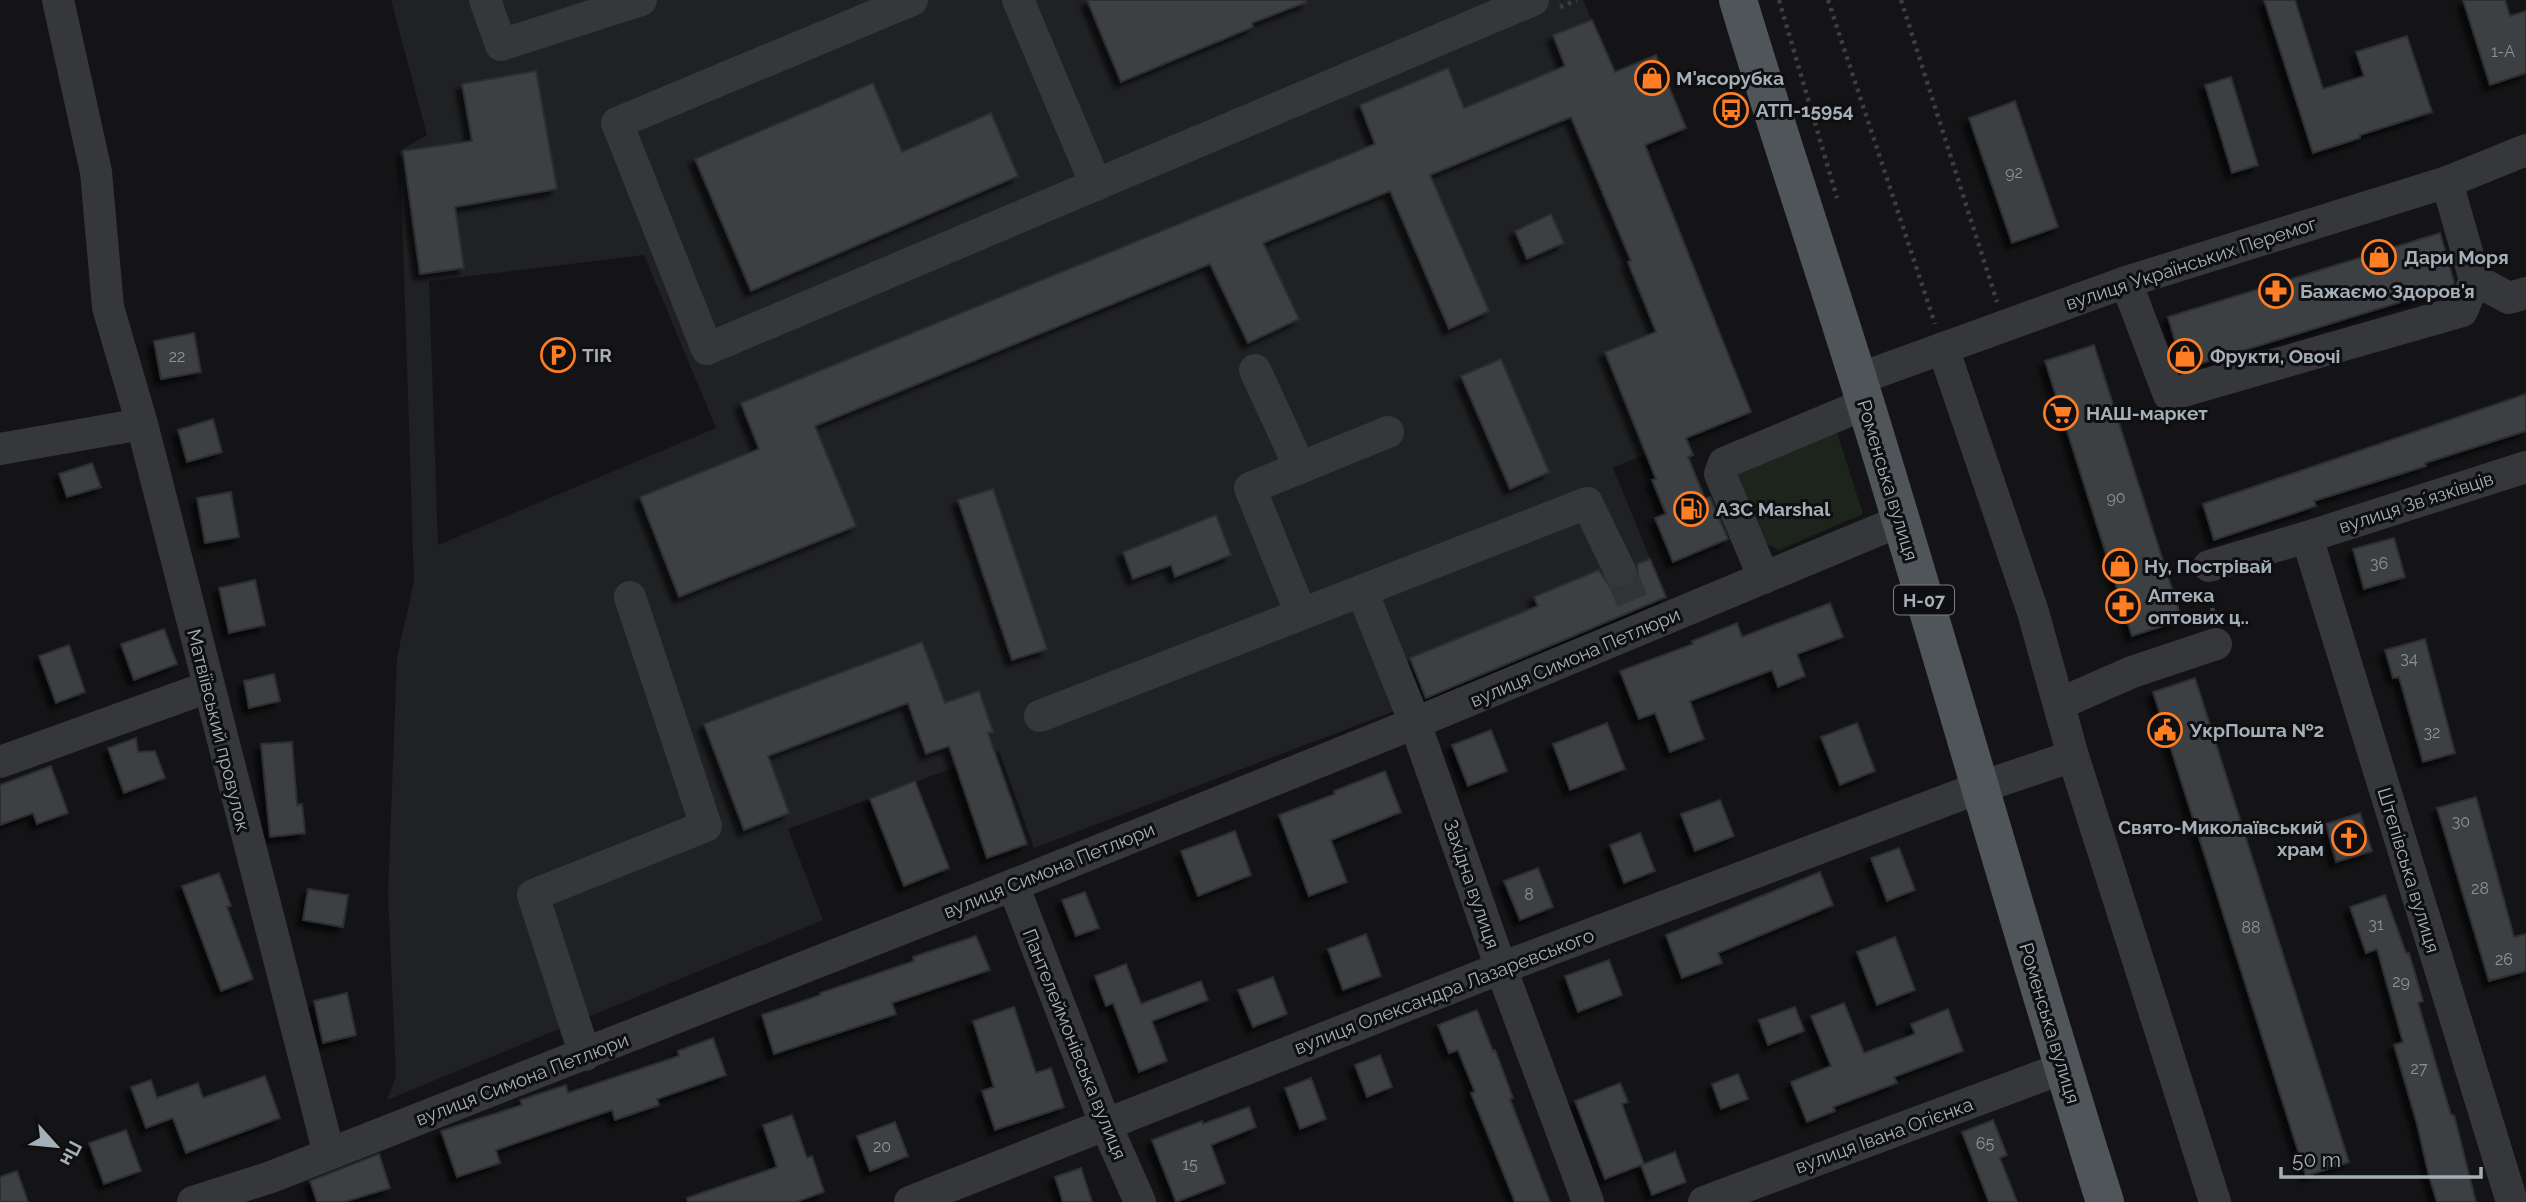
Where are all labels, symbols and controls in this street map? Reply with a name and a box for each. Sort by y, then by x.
house number: 1-А [2491,42,2515,61]
shop icon: М'ясорубка [1633,59,1671,97]
place label: М'ясорубка [1676,67,1784,89]
bus stop icon: АТП-15954 [1712,91,1750,129]
place label: АТП-15954 [1756,99,1854,121]
house number: 92 [2005,163,2023,182]
street label: вулиця Українських Перемог [2063,212,2319,314]
shop icon: Дари Моря [2360,238,2398,276]
place label: Дари Моря [2404,246,2509,268]
pharmacy icon: Бажаємо Здоров'я [2257,272,2295,310]
place label: Бажаємо Здоров'я [2300,280,2475,302]
parking icon: TIR [539,336,577,374]
shop icon: Фрукти, Овочі [2166,337,2204,375]
place label: TIR [582,344,612,366]
place label: Фрукти, Овочі [2210,345,2340,367]
house number: 22 [169,347,185,366]
supermarket icon: НАШ-маркет [2042,394,2080,432]
street label: Роменська вулиця [1853,397,1923,563]
place label: НАШ-маркет [2086,402,2208,424]
street label: вулиця Звʼязківців [2336,467,2496,537]
house number: 90 [2106,488,2126,507]
fuel station icon: АЗС Marshal [1672,490,1710,528]
place label: АЗС Marshal [1716,498,1831,520]
shop icon: Ну, Пострівай [2101,547,2139,585]
house number: 36 [2370,554,2388,573]
place label: Ну, Пострівай [2144,555,2272,577]
place label: Аптека оптових ц.. [2148,584,2249,628]
road number: Н-07 [1894,586,1954,614]
pharmacy icon: Аптека оптових ц.. [2104,587,2142,625]
street label: вулиця Симона Петлюри [1467,603,1683,711]
street label: Матвіївський провулок [183,627,255,834]
house number: 34 [2400,649,2418,668]
public building icon: УкрПошта №2 [2146,711,2184,749]
place label: УкрПошта №2 [2189,719,2324,741]
house number: 32 [2424,723,2440,742]
street label: Штепівська вулиця [2373,785,2445,955]
house number: 30 [2452,812,2470,831]
place label: Свято-Миколаївський храм [2118,816,2324,860]
street label: вулиця Симона Петлюри [940,817,1158,923]
street label: Західна вулиця [1440,817,1504,951]
church icon: Свято-Миколаївський храм [2330,819,2368,857]
house number: 28 [2471,879,2489,898]
house number: 8 [1524,885,1534,904]
house number: 31 [2368,915,2384,934]
house number: 88 [2242,918,2260,937]
street label: вулиця Олександра Лазаревського [1291,924,1597,1058]
street label: Пантелеймонівська вулиця [1019,926,1131,1162]
street label: Роменська вулиця [2015,940,2085,1106]
house number: 26 [2495,950,2513,969]
house number: 29 [2392,972,2410,991]
street label: вулиця Симона Петлюри [413,1028,631,1130]
house number: 27 [2411,1059,2428,1078]
street label: вулиця Івана Огієнка [1792,1093,1976,1177]
north arrow [21,1111,91,1181]
house number: 65 [1976,1134,1994,1153]
scale bar [2281,1136,2480,1180]
text: Пн [56,1137,87,1170]
house number: 20 [873,1137,891,1156]
text: 50 m [2292,1147,2341,1172]
house number: 15 [1182,1155,1198,1174]

